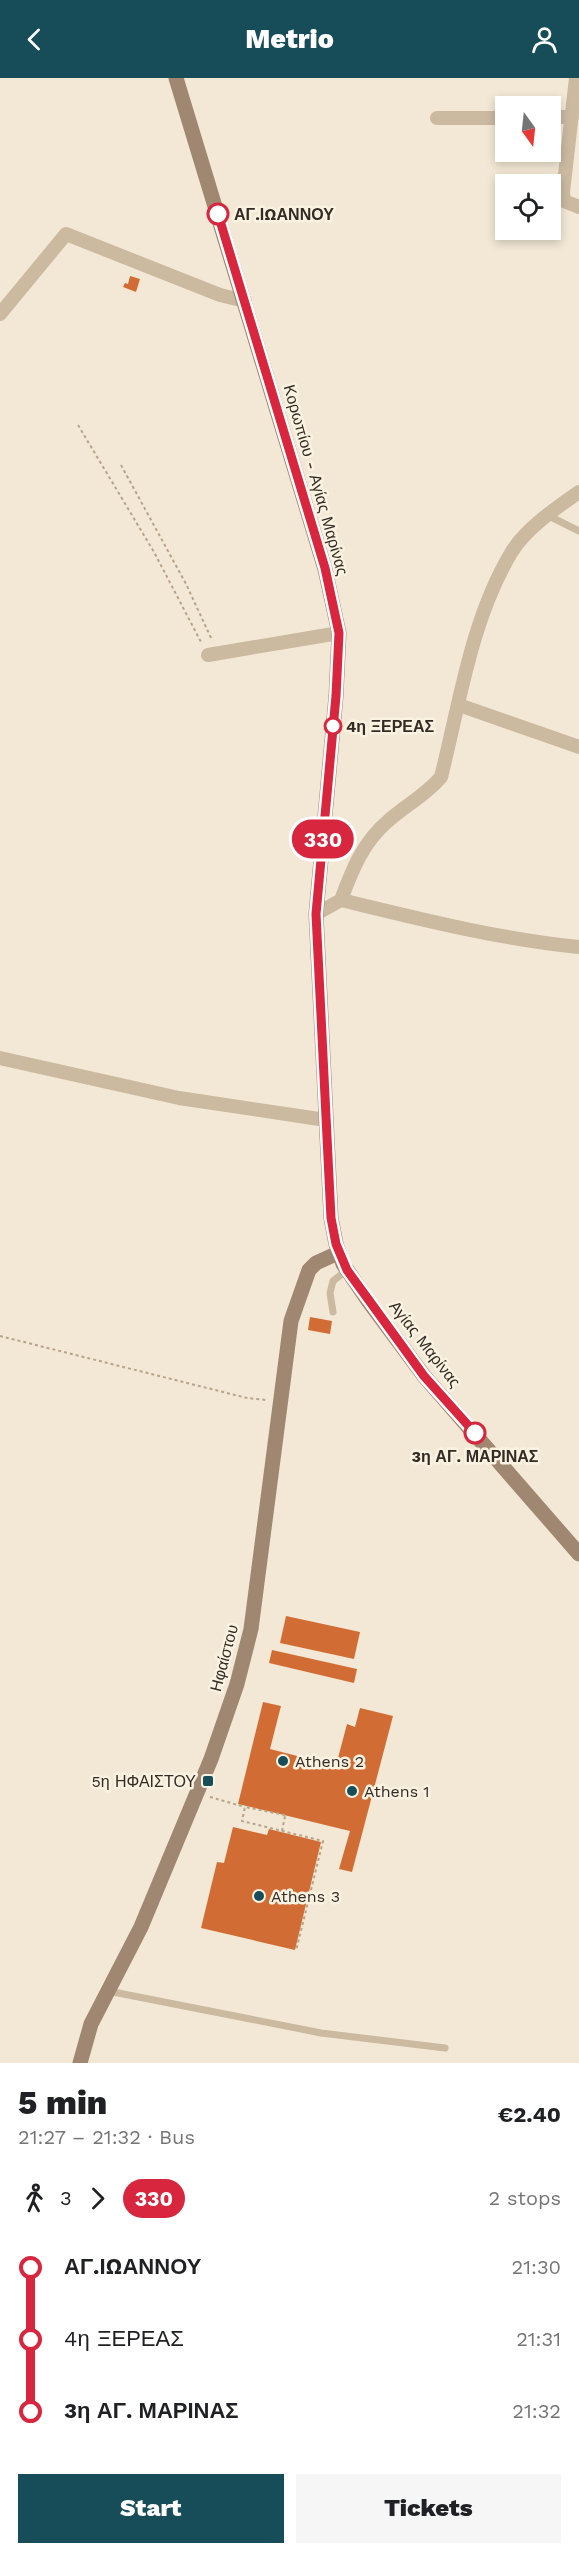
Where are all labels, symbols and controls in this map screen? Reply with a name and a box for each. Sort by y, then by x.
icon: back [18,23,51,56]
text: Metrio [245,23,334,55]
icon: person [528,23,561,56]
north arrow [495,96,561,162]
map controls [495,96,561,240]
button: locate [495,174,561,240]
marker: ΑΓ.ΙΩΑΝΝΟΥ [207,203,229,225]
place label: ΑΓ.ΙΩΑΝΝΟΥ [234,205,334,224]
street label: Κορωπίου - Αγίας Μαρίνας [280,382,352,578]
marker: 4η ΞΕΡΕΑΣ [324,717,342,735]
place label: 4η ΞΕΡΕΑΣ [346,717,435,736]
line badge: 330 [288,820,358,858]
text: 330 [304,827,342,852]
street label: Αγίας Μαρίνας [385,1297,465,1391]
marker: 3η ΑΓ. ΜΑΡΙΝΑΣ [464,1422,486,1444]
place label: 3η ΑΓ. ΜΑΡΙΝΑΣ [412,1447,539,1466]
street label: Ηφαίστου [206,1623,242,1693]
place label: Athens 2 [295,1752,364,1771]
marker: Athens 2 [276,1754,290,1768]
place label: 5η ΗΦΑΙΣΤΟΥ [91,1772,196,1791]
marker: 5η ΗΦΑΙΣΤΟΥ [201,1774,215,1788]
place label: Athens 1 [364,1782,430,1801]
marker: Athens 1 [345,1784,359,1798]
place label: Athens 3 [271,1887,340,1906]
marker: Athens 3 [252,1889,266,1903]
text: 5 min [18,2083,107,2122]
text: €2.40 [498,2102,561,2127]
text: 21:27 – 21:32 · Bus [18,2125,195,2149]
icon: walk [18,2182,51,2215]
icon: forward [81,2182,114,2215]
text: 3 [60,2186,72,2210]
text: 330 [135,2186,173,2211]
text: 2 stops [489,2186,561,2210]
text: ΑΓ.ΙΩΑΝΝΟΥ [64,2254,201,2279]
text: 21:30 [512,2255,561,2279]
text: 4η ΞΕΡΕΑΣ [64,2326,184,2351]
text: 21:31 [516,2327,561,2351]
text: 3η ΑΓ. ΜΑΡΙΝΑΣ [64,2398,239,2423]
text: 21:32 [512,2399,561,2423]
button: Start [18,2474,284,2543]
button: Tickets [296,2474,561,2543]

